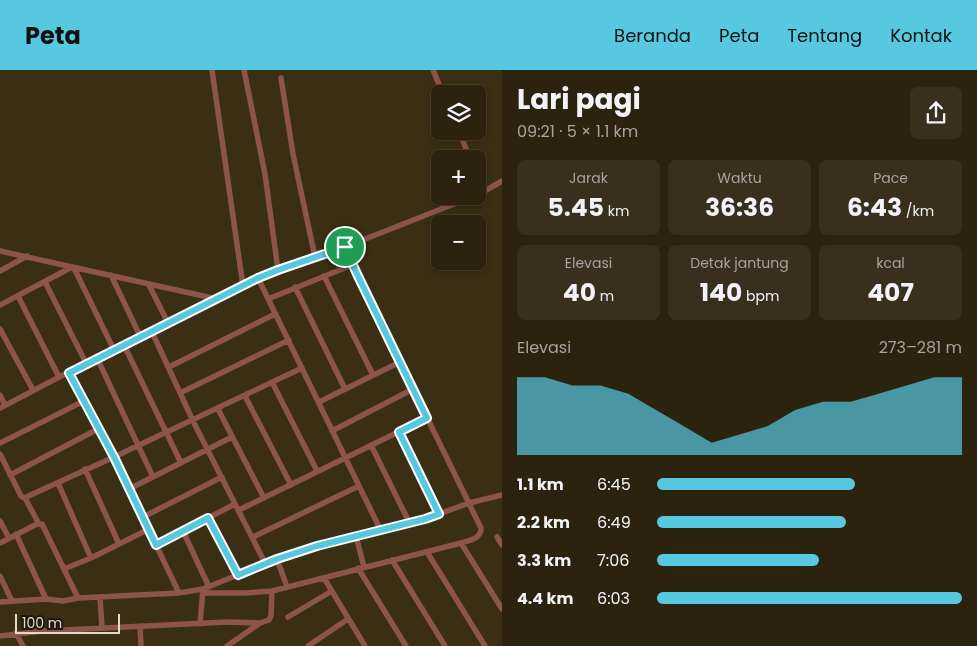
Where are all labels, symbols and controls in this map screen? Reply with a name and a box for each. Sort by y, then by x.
text: Peta [25,19,81,52]
text: Beranda [614,23,691,48]
text: Peta [719,23,759,48]
text: Tentang [787,23,862,48]
text: Kontak [890,23,952,48]
text: Lari pagi [517,80,641,119]
map controls [431,85,486,270]
button: layers [431,85,486,140]
button: share [910,87,962,139]
text: 09:21 · 5 × 1.1 km [517,120,638,143]
button: + [431,150,486,205]
text: Jarak [569,168,608,188]
text: Waktu [717,168,762,188]
text: Pace [873,168,908,188]
text: 5.45 [548,190,604,225]
text: 36:36 [705,190,774,225]
text: 6:43 [847,190,902,225]
text: km [604,201,629,221]
text: /km [902,201,934,221]
button: − [431,215,486,270]
pin [324,226,366,268]
icon: arrive [331,233,359,261]
text: Elevasi [565,253,612,273]
text: Detak jantung [690,253,789,273]
text: kcal [876,253,905,273]
text: 40 [563,275,596,310]
text: 140 [700,275,742,310]
text: 407 [867,275,914,310]
text: m [596,286,614,306]
text: bpm [742,286,779,306]
text: Elevasi [517,336,571,359]
text: 273–281 m [879,336,962,359]
text: 1.1 km [517,473,564,496]
text: 6:45 [597,473,631,496]
text: 2.2 km [517,511,570,534]
text: 6:49 [597,511,631,534]
text: 3.3 km [517,549,571,572]
text: 7:06 [597,549,629,572]
text: 4.4 km [517,587,573,610]
text: 6:03 [597,587,630,610]
scale bar [15,611,120,634]
text: 100 m [22,613,62,633]

